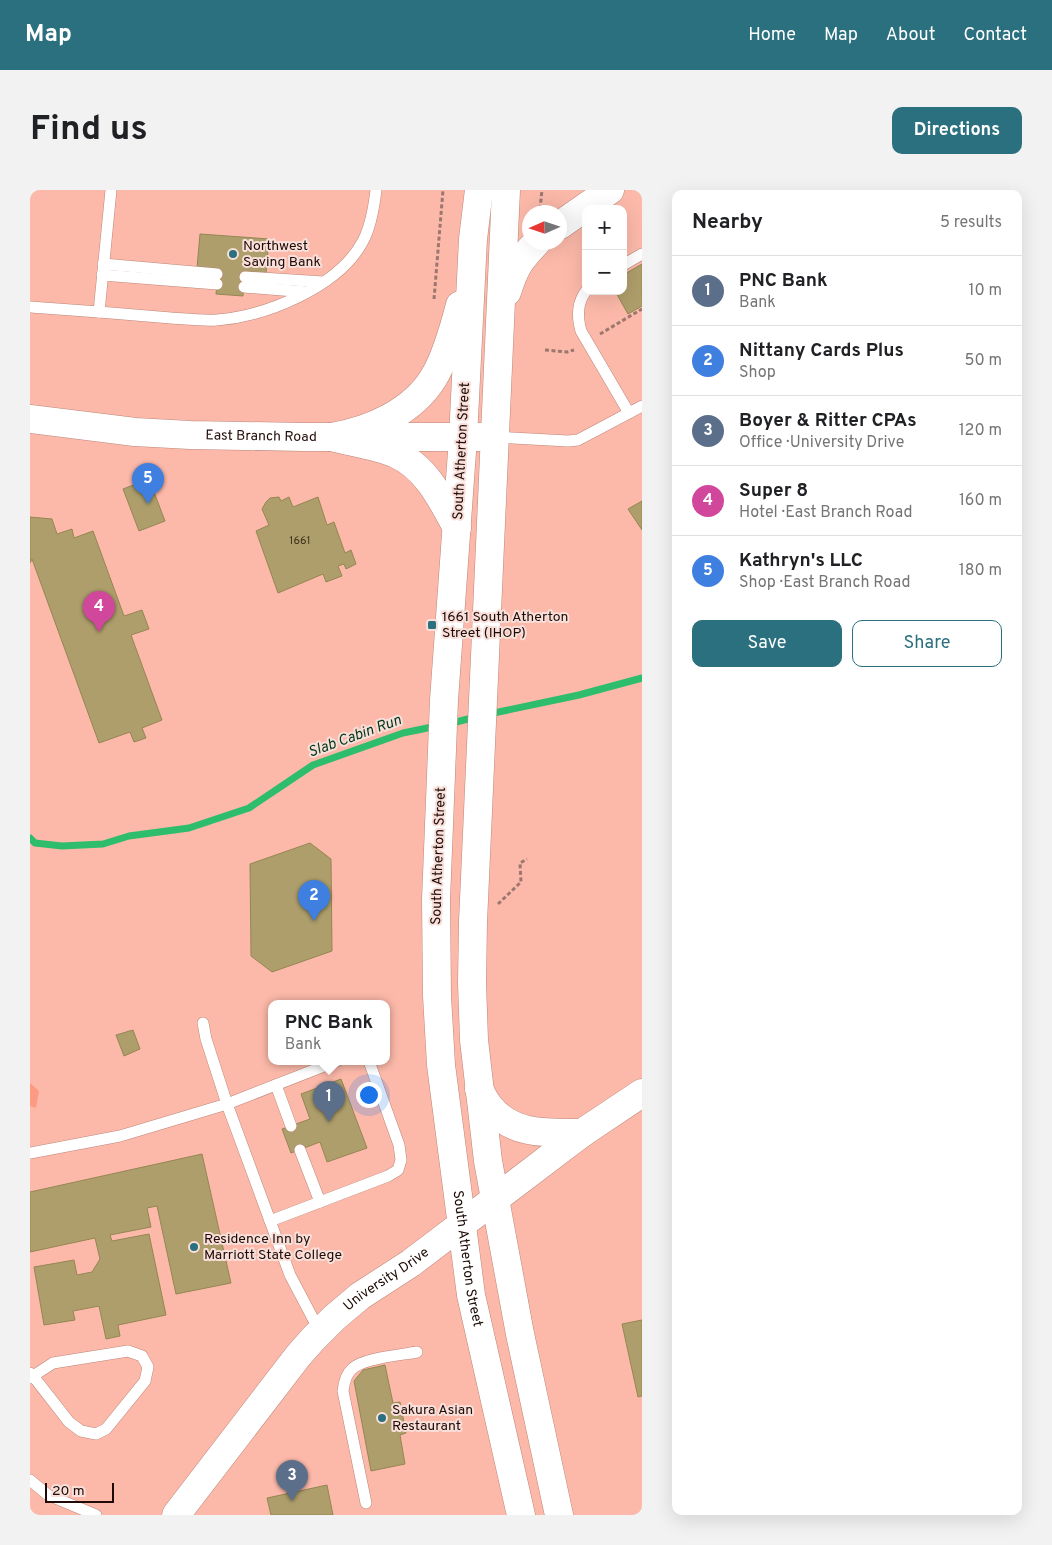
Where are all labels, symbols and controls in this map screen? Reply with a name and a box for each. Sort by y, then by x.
text: Map [25,20,72,50]
text: Home [748,24,796,47]
text: Map [824,24,858,47]
text: About [886,24,935,47]
text: Contact [963,24,1027,47]
button: Directions [892,107,1022,154]
text: Find us [30,108,148,152]
north arrow [522,205,567,250]
map controls [582,205,627,295]
button: + [582,205,627,250]
text: Nearby [692,209,763,236]
text: 5 results [940,213,1002,233]
place label: Northwest Saving Bank [243,238,321,271]
marker: Northwest Saving Bank [227,248,239,260]
button: − [582,250,627,295]
text: PNC Bank [739,269,828,293]
text: 1 [705,281,711,301]
text: 10 m [968,281,1002,301]
text: Bank [739,293,776,313]
text: Nittany Cards Plus [739,339,904,363]
text: 2 [703,351,713,371]
text: 50 m [965,351,1002,371]
text: Shop [739,363,776,383]
street label: South Atherton Street [450,382,474,520]
text: Boyer & Ritter CPAs [739,409,917,433]
text: 3 [703,421,713,441]
text: 120 m [959,421,1002,441]
street label: East Branch Road [205,427,317,446]
text: Office · University Drive [739,433,904,453]
pin: 5 [132,463,164,504]
text: Super 8 [739,479,808,503]
text: 4 [703,491,713,511]
text: 160 m [959,491,1002,511]
text: Hotel · East Branch Road [739,503,912,523]
house number: 1661 [289,534,311,548]
text: Kathryn's LLC [739,549,863,573]
text: 5 [703,561,713,581]
text: 180 m [959,561,1002,581]
text: Shop · East Branch Road [739,573,910,593]
pin: 4 [83,591,115,632]
place label: 1661 South Atherton Street (IHOP) [442,609,568,642]
marker: 1661 South Atherton Street (IHOP) [426,619,438,631]
button: Save [692,620,842,667]
button: Share [852,620,1002,667]
water label: Slab Cabin Run [306,711,404,763]
street label: South Atherton Street [428,787,450,925]
pin: 2 [298,880,330,921]
popup [268,1000,390,1065]
text: PNC Bank [285,1011,373,1035]
text: Bank [285,1035,322,1055]
pin: 1 [313,1081,345,1122]
your location [356,1082,382,1108]
street label: South Atherton Street [449,1189,486,1329]
place label: Residence Inn by Marriott State College [204,1231,342,1264]
marker: Residence Inn by Marriott State College [188,1241,200,1253]
street label: University Drive [340,1244,433,1315]
place label: Sakura Asian Restaurant [392,1402,473,1435]
marker: Sakura Asian Restaurant [376,1412,388,1424]
pin: 3 [276,1460,308,1501]
scale bar [45,1480,114,1503]
text: 20 m [52,1483,85,1500]

